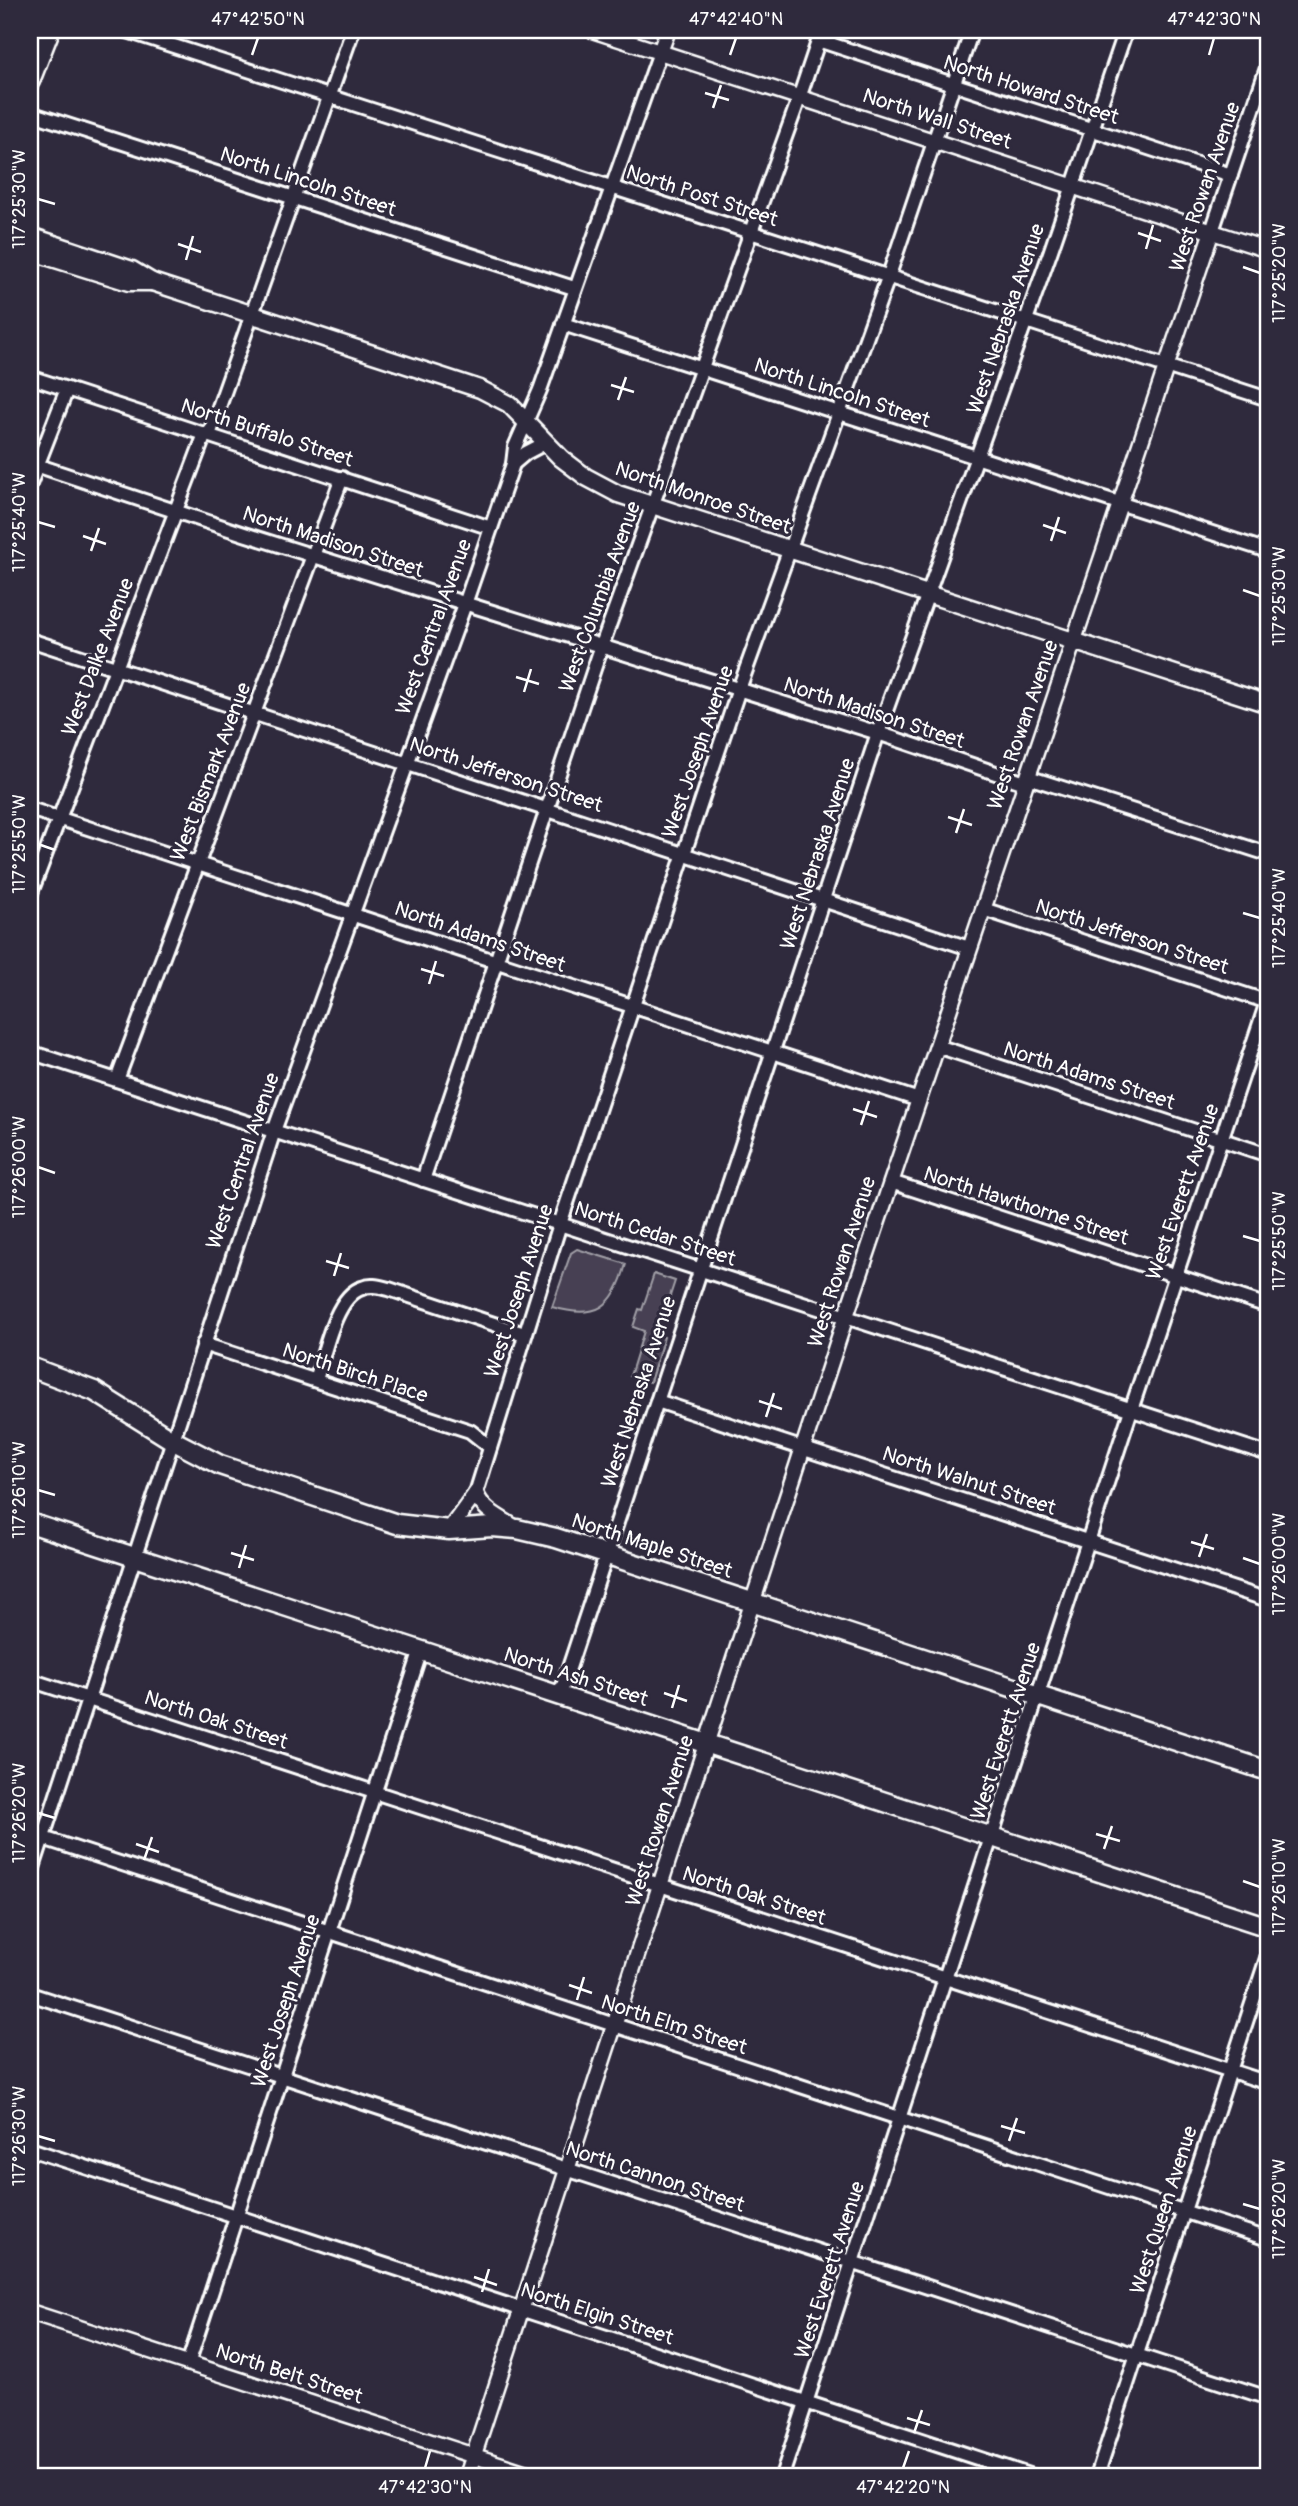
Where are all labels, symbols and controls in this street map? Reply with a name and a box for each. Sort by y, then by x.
text: 47°42'50"N [211,8,305,31]
text: 47°42'40"N [689,8,783,31]
text: 47°42'30"N [1167,8,1261,31]
street label: North Howard Street [940,49,1123,131]
street label: North Wall Street [859,82,1015,156]
street label: West Rowan Avenue [1163,98,1247,276]
street label: North Lincoln Street [217,141,400,223]
text: 117°25'30"W [8,149,31,249]
street label: North Post Street [623,159,782,233]
street label: West Nebraska Avenue [961,220,1052,418]
text: 117°25'20"W [1268,223,1291,323]
street label: North Lincoln Street [751,352,934,434]
street label: North Buffalo Street [177,392,357,474]
street label: North Monroe Street [612,455,795,541]
text: 117°25'40"W [8,472,31,572]
street label: West Columbia Avenue [553,497,647,696]
street label: North Madison Street [239,500,427,584]
street label: West Central Avenue [390,535,479,719]
text: 117°25'30"W [1268,546,1291,646]
street label: West Dalke Avenue [55,574,141,740]
street label: West Rowan Avenue [981,636,1065,814]
street label: West Joseph Avenue [656,662,740,842]
street label: North Madison Street [780,671,968,755]
street label: West Bismark Avenue [164,678,258,865]
street label: North Jefferson Street [406,731,607,819]
street label: West Nebraska Avenue [774,754,862,953]
text: 117°25'50"W [8,794,31,894]
text: 117°25'40"W [1268,868,1291,968]
street label: North Jefferson Street [1032,893,1233,981]
street label: North Adams Street [391,895,569,979]
street label: North Adams Street [1000,1036,1179,1117]
street label: West Central Avenue [200,1068,286,1253]
street label: West Everett Avenue [1140,1100,1226,1284]
text: 117°26'00"W [8,1116,31,1218]
street label: North Hawthorne Street [920,1160,1132,1252]
street label: West Rowan Avenue [802,1172,883,1351]
text: 117°25'50"W [1268,1191,1291,1291]
street label: North Cedar Street [571,1195,740,1273]
street label: West Joseph Avenue [478,1200,560,1381]
street label: West Nebraska Avenue [595,1292,683,1491]
street label: North Birch Place [279,1337,432,1409]
street label: North Walnut Street [879,1440,1060,1522]
text: 117°26'10"W [8,1441,31,1539]
street label: North Maple Street [568,1507,736,1585]
text: 117°26'00"W [1268,1513,1291,1615]
street label: West Everett Avenue [965,1638,1048,1823]
street label: North Ash Street [500,1641,652,1713]
street label: North Oak Street [141,1684,292,1756]
street label: West Rowan Avenue [620,1731,701,1910]
text: 117°26'20"W [8,1763,31,1863]
text: 117°26'10"W [1268,1838,1291,1936]
street label: North Oak Street [679,1860,830,1932]
street label: West Joseph Avenue [245,1910,327,2091]
street label: North Elm Street [598,1989,751,2061]
text: 117°26'30"W [8,2086,31,2186]
street label: West Queen Avenue [1124,2122,1204,2298]
street label: North Cannon Street [562,2135,748,2219]
text: 117°26'20"W [1268,2159,1291,2259]
street label: West Everett Avenue [789,2177,872,2362]
street label: North Elgin Street [517,2277,677,2352]
street label: North Belt Street [212,2338,366,2411]
text: 47°42'30"N [378,2476,472,2499]
text: 47°42'20"N [856,2476,950,2499]

